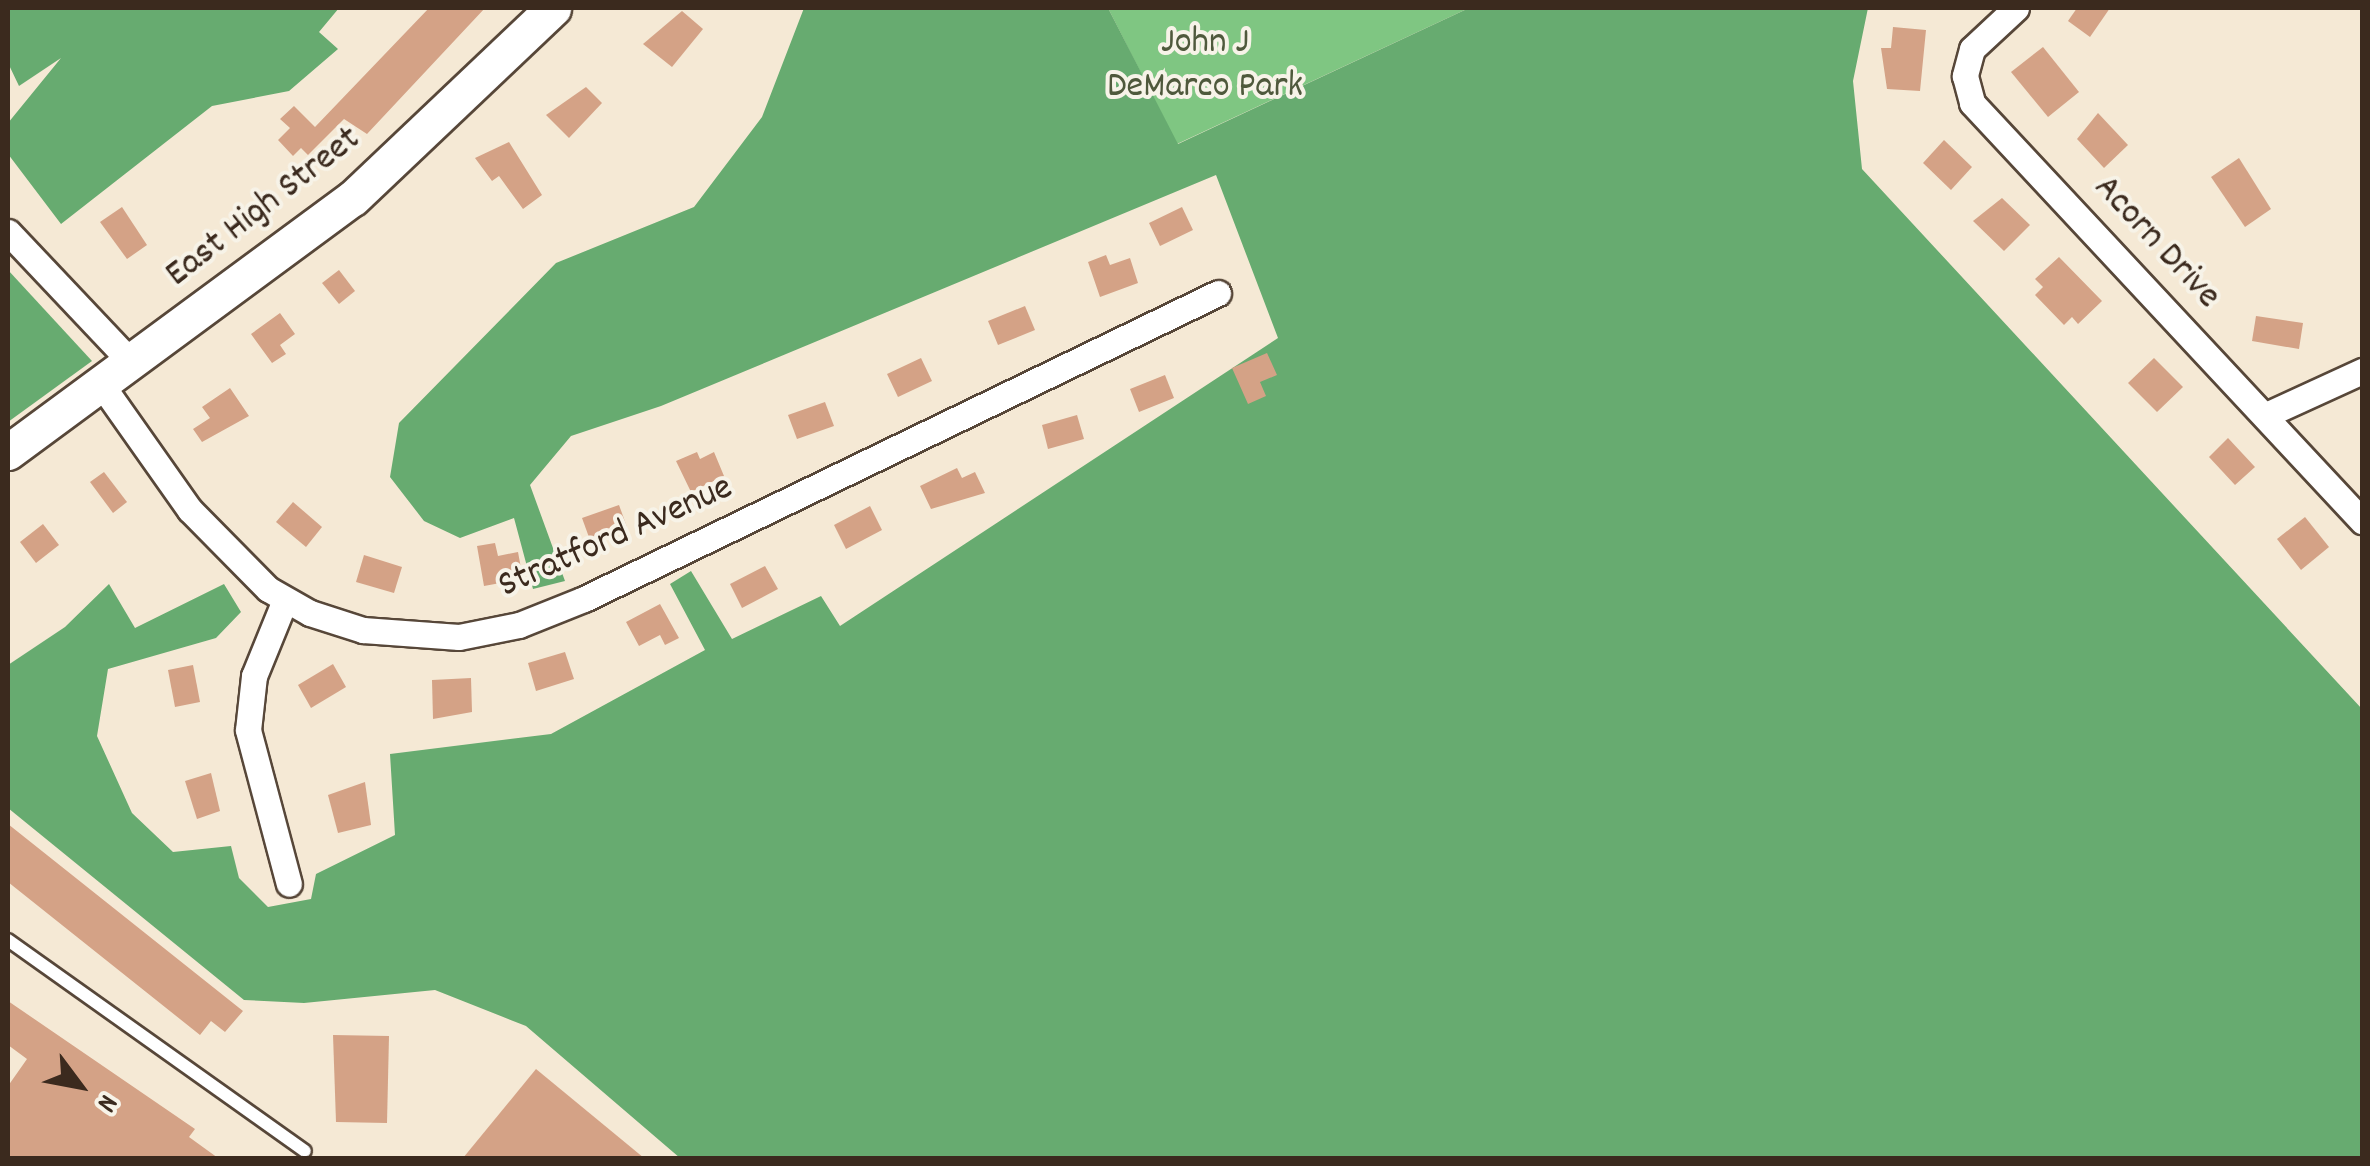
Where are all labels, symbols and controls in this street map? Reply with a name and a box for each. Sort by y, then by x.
park label: John J DeMarco Park [1107,21,1303,110]
street label: East High Street [157,118,371,298]
street label: Acorn Drive [2083,167,2229,319]
street label: Stratford Avenue [492,466,740,610]
north arrow [30,1036,130,1136]
text: N [85,1085,126,1118]

